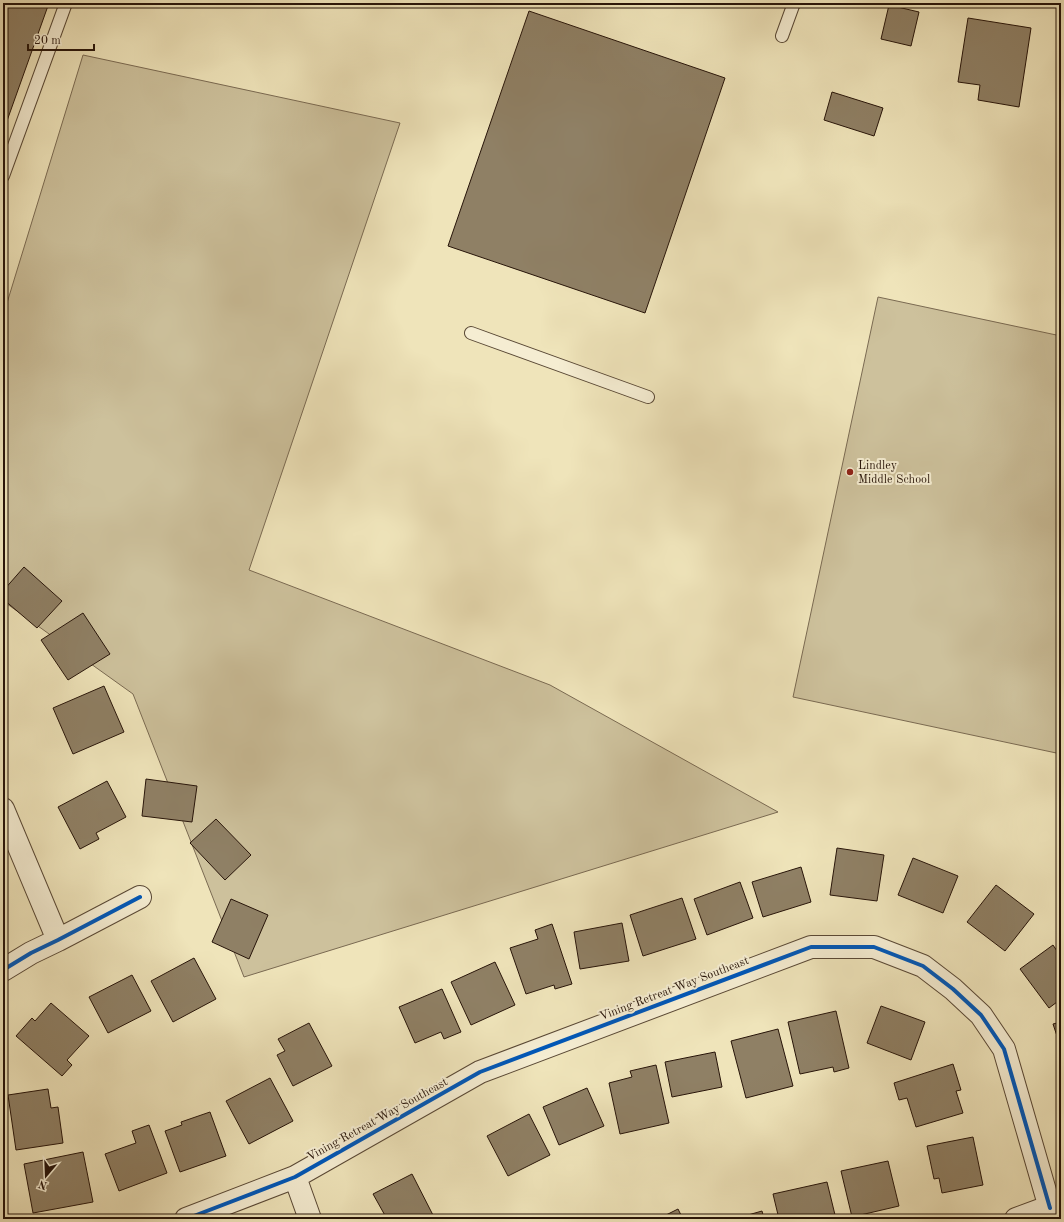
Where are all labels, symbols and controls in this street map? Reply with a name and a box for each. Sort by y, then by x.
scale bar [28,26,94,52]
text: 20 m [34,35,61,47]
place label: Lindley Middle School [858,460,930,486]
marker: Lindley Middle School [845,467,855,477]
street label: Vining Retreat Way Southeast [598,955,751,1023]
street label: Vining Retreat Way Southeast [305,1076,450,1164]
north arrow [26,1156,66,1196]
text: N [37,1177,49,1191]

